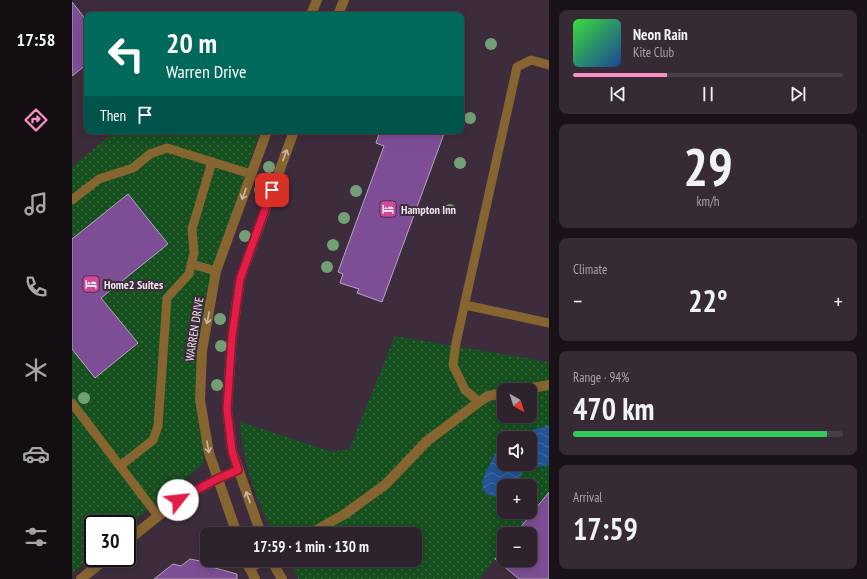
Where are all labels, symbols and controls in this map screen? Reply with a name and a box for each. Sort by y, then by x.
text: 20 m [166,24,217,61]
text: Neon Rain [633,25,688,44]
text: 17:58 [17,28,55,51]
icon: left [100,28,152,80]
text: Kite Club [633,44,674,61]
text: Warren Drive [166,60,246,83]
icon: previous [607,83,629,105]
icon: pause [697,83,719,105]
icon: next [787,83,809,105]
icon: arrive [134,104,156,126]
icon: directions [22,106,50,134]
text: Then [100,106,126,125]
text: 29 [683,133,733,200]
one-way arrow [282,149,289,162]
pin [255,173,289,207]
icon: arrive [261,179,283,201]
one-way arrow [240,188,248,200]
icon: music [22,190,50,218]
text: km/h [696,193,720,210]
hotel icon: Hampton Inn [378,199,398,219]
place label: Hampton Inn [401,202,456,217]
text: Climate [573,261,607,278]
icon: phone [22,273,50,301]
hotel icon: Home2 Suites [81,274,101,294]
place label: Home2 Suites [104,277,163,292]
text: 22° [688,281,728,320]
text: − [573,287,582,315]
text: + [834,287,843,315]
street label: WARREN DRIVE [182,296,206,362]
one-way arrow [204,312,212,325]
icon: climate [22,356,50,384]
text: Range · 94% [573,369,629,386]
north arrow [497,383,537,423]
map controls [497,383,537,567]
text: 470 km [573,389,654,428]
button: sound [497,431,537,471]
icon: car [22,440,50,468]
one-way arrow [204,440,212,453]
position arrow [157,479,199,521]
button: + [497,479,537,519]
text: Arrival [573,489,602,506]
one-way arrow [243,492,251,504]
text: 17:59 [573,509,638,548]
speed limit sign: 30 [84,515,136,567]
icon: filters [22,523,50,551]
button: − [497,527,537,567]
text: 17:59 · 1 min · 130 m [253,537,369,556]

